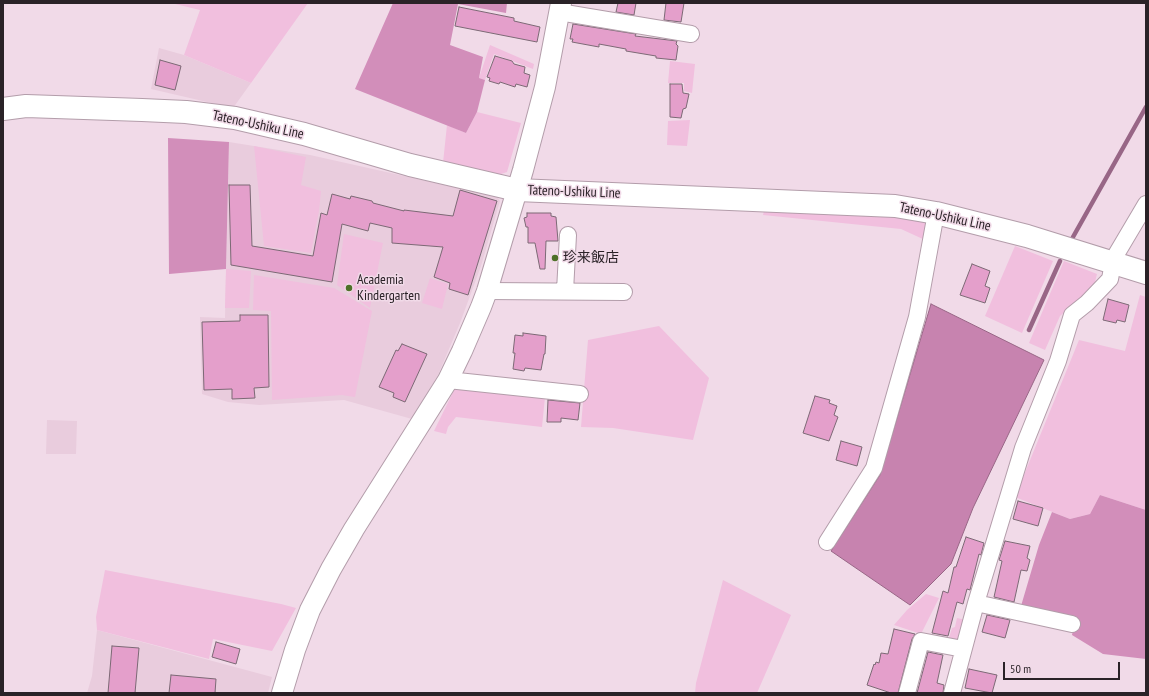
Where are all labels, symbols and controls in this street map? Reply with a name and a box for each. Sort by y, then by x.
street label: Tateno-Ushiku Line [211,107,305,143]
street label: Tateno-Ushiku Line [527,182,621,202]
street label: Tateno-Ushiku Line [898,199,992,235]
place label: 珍来飯店 [563,250,619,266]
marker: 珍来飯店 [550,253,560,263]
place label: Academia Kindergarten [357,272,420,304]
marker: Academia Kindergarten [344,283,354,293]
scale bar [1005,654,1122,680]
text: 50 m [1010,661,1031,676]

